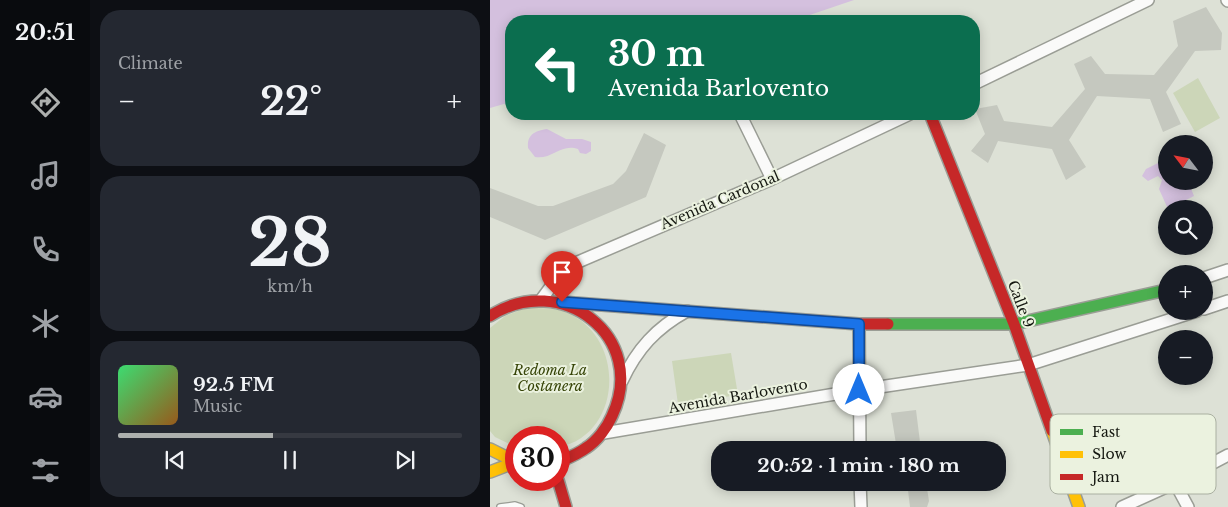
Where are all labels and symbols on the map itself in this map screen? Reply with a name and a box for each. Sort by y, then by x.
north arrow [1158,135,1212,190]
street label: Avenida Cardonal [657,167,783,234]
pin [541,251,583,302]
street label: Calle 9 [1004,278,1038,330]
park label: Redoma La Costanera [512,361,587,395]
position arrow [832,363,884,415]
street label: Avenida Barlovento [666,375,809,417]
legend [1050,414,1216,494]
text: Fast [1092,423,1121,441]
speed limit sign: 30 [505,426,570,491]
text: Slow [1092,445,1126,463]
text: Jam [1090,468,1120,486]

